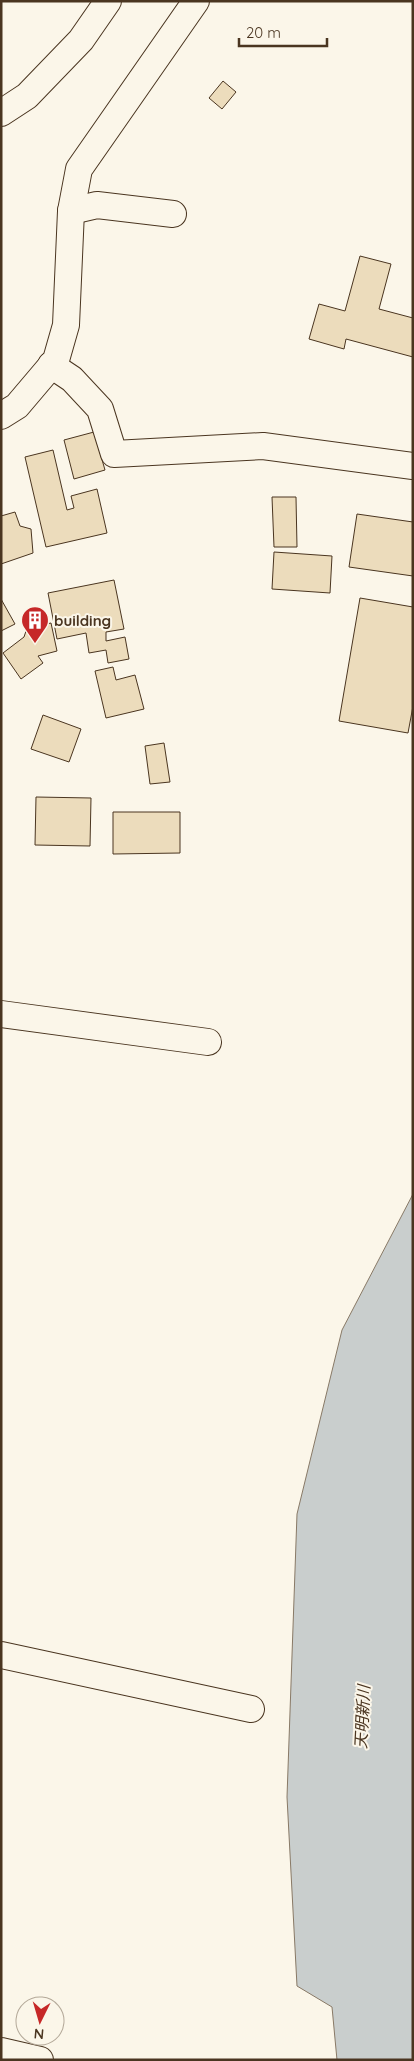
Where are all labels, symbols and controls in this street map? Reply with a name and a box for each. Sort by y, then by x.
scale bar [239,15,326,47]
text: 20 m [246,23,281,42]
building icon: building [20,605,50,644]
place label: building [54,611,111,630]
water label: 天明新川 [350,1683,374,1749]
north arrow [15,1996,65,2046]
text: N [33,2025,45,2043]

